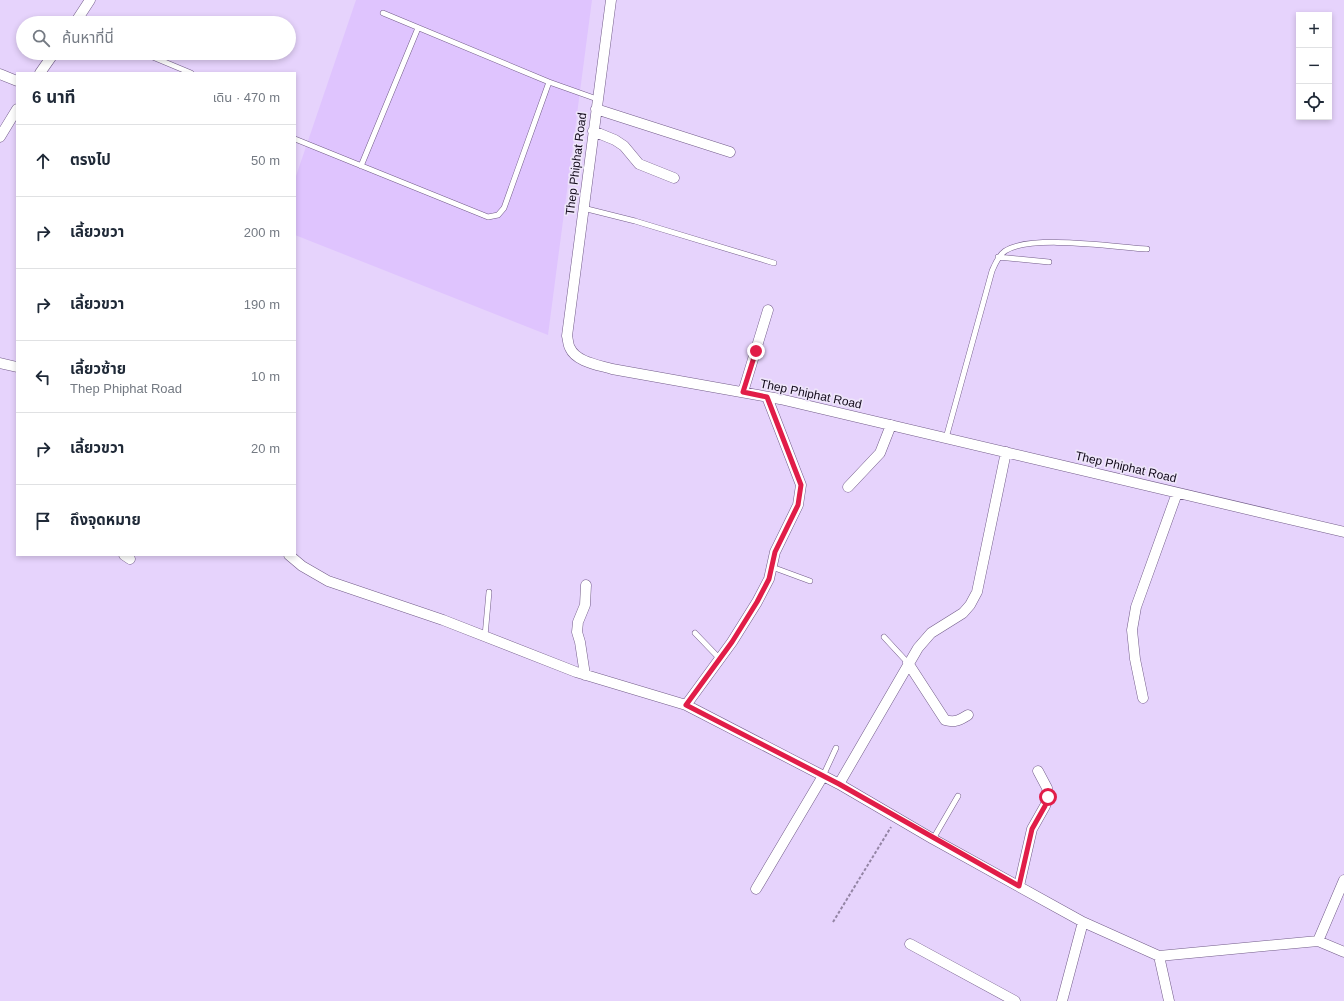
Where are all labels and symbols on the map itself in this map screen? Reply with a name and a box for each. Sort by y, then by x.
street label: Thep Phiphat Road [563,112,589,216]
route end [747,342,765,360]
street label: Thep Phiphat Road [759,376,863,412]
street label: Thep Phiphat Road [1074,449,1178,485]
route start [1039,788,1057,806]

